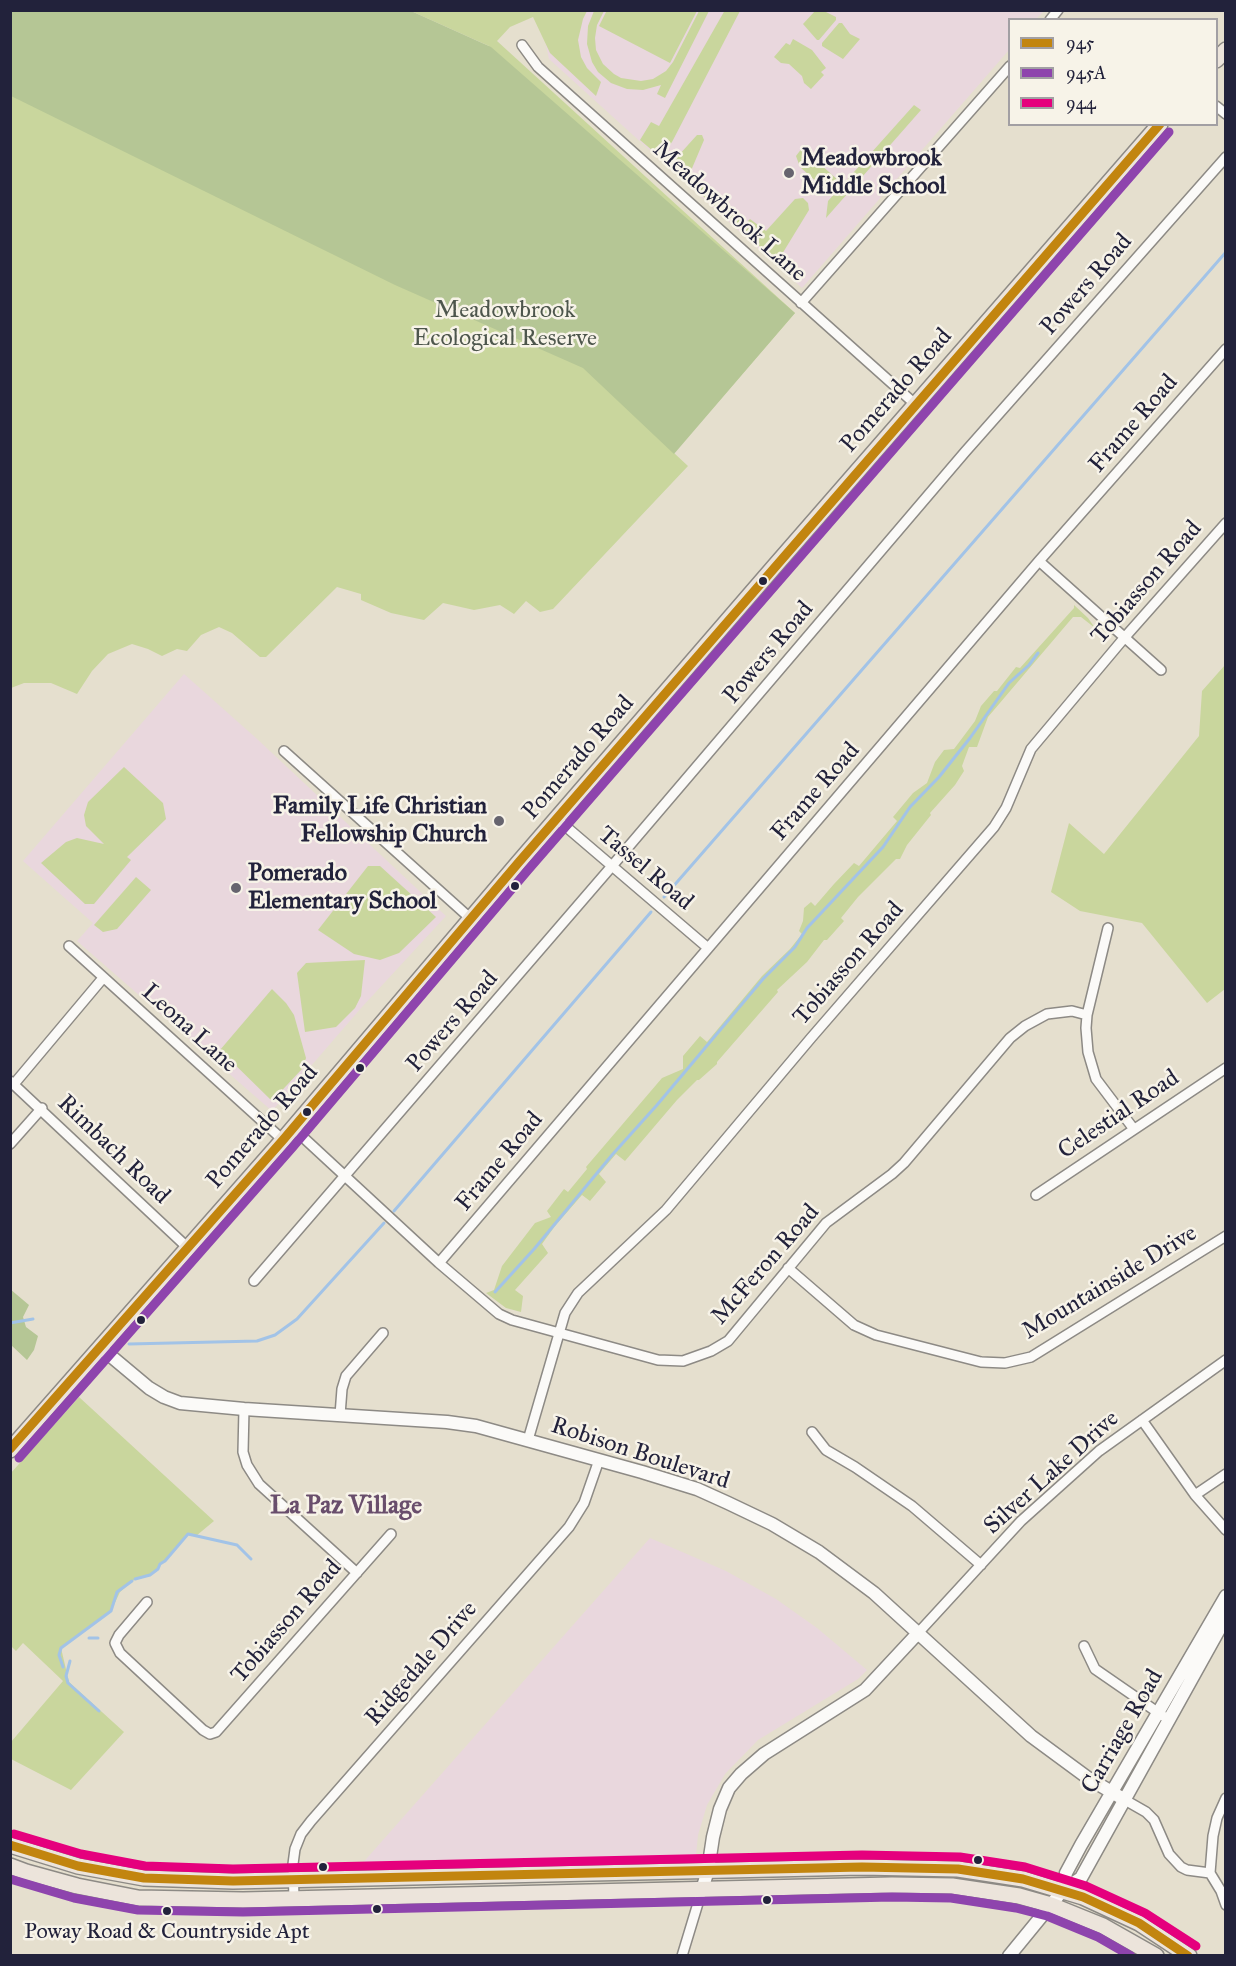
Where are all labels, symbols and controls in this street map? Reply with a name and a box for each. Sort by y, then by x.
legend [1008,18,1218,126]
text: 945 [1066,32,1094,54]
text: 945A [1066,62,1106,84]
text: 944 [1066,92,1096,114]
street label: Meadowbrook Lane [646,136,812,288]
place label: Meadowbrook Middle School [801,145,946,201]
marker: Meadowbrook Middle School [782,166,796,180]
street label: Powers Road [1035,228,1139,342]
park label: Meadowbrook Ecological Reserve [413,297,597,353]
street label: Pomerado Road [835,323,959,459]
street label: Frame Road [1084,369,1184,479]
street label: Tobiasson Road [1086,515,1208,651]
unlabelled marker [757,575,769,587]
street label: Powers Road [718,596,820,710]
street label: Pomerado Road [517,690,641,826]
street label: Frame Road [766,737,866,847]
place label: Family Life Christian Fellowship Church [273,793,487,849]
marker: Family Life Christian Fellowship Church [492,814,506,828]
street label: Tassel Road [592,821,698,917]
place label: Pomerado Elementary School [248,860,437,916]
unlabelled marker [509,880,521,892]
marker: Pomerado Elementary School [229,881,243,895]
street label: Tobiasson Road [788,896,910,1032]
street label: Powers Road [401,965,505,1079]
street label: Leona Lane [135,978,243,1080]
street label: Pomerado Road [201,1059,325,1195]
unlabelled marker [354,1062,366,1074]
street label: Celestial Road [1053,1064,1185,1166]
street label: Rimbach Road [51,1089,175,1211]
unlabelled marker [301,1106,313,1118]
street label: Frame Road [450,1107,550,1217]
street label: McFeron Road [706,1199,826,1331]
street label: Mountainside Drive [1017,1220,1203,1346]
unlabelled marker [135,1314,147,1326]
street label: Silver Lake Drive [979,1405,1125,1541]
street label: Robison Boulevard [547,1412,733,1496]
district label: La Paz Village [270,1491,422,1523]
street label: Tobiasson Road [226,1554,348,1690]
street label: Ridgedale Drive [360,1596,484,1732]
street label: Carriage Road [1076,1665,1170,1799]
unlabelled marker [972,1854,984,1866]
unlabelled marker [317,1861,329,1873]
unlabelled marker [761,1894,773,1906]
unlabelled marker [371,1903,383,1915]
marker: Poway Road & Countryside Apt [161,1905,173,1917]
place label: Poway Road & Countryside Apt [24,1920,310,1946]

